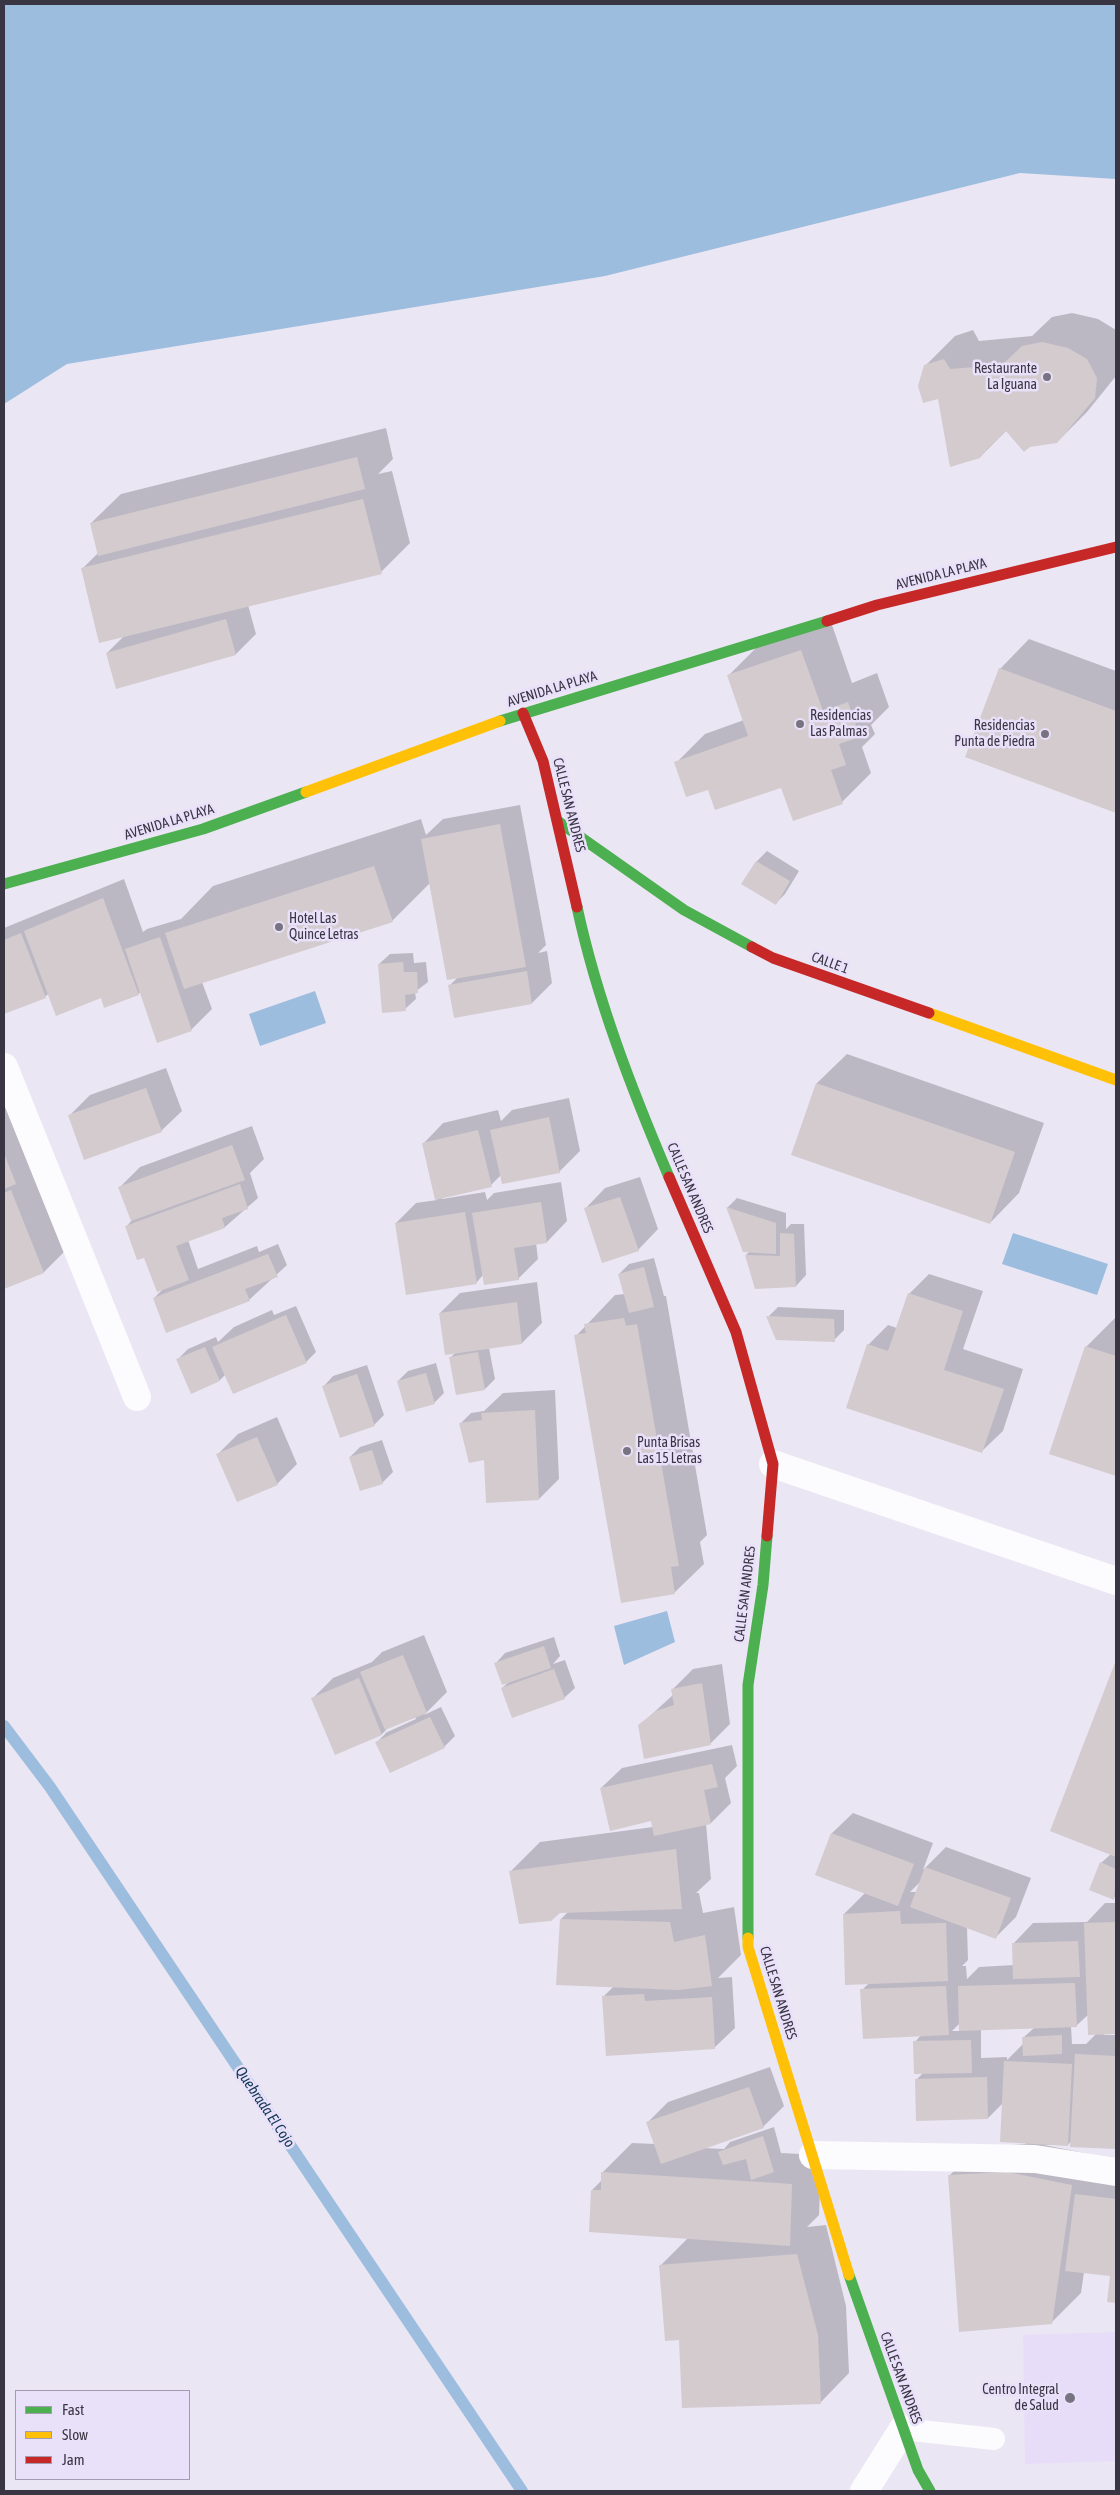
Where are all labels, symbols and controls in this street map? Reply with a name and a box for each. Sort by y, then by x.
place label: Restaurante La Iguana [974,361,1037,394]
marker: Restaurante La Iguana [1041,371,1053,383]
street label: AVENIDA LA PLAYA [894,555,988,593]
street label: AVENIDA LA PLAYA [505,667,599,711]
place label: Residencias Las Palmas [810,708,871,740]
marker: Residencias Las Palmas [794,718,806,730]
place label: Residencias Punta de Piedra [954,718,1035,750]
marker: Residencias Punta de Piedra [1039,728,1051,740]
street label: CALLE SAN ANDRES [549,756,589,854]
street label: AVENIDA LA PLAYA [122,800,216,844]
place label: Hotel Las Quince Letras [289,911,359,944]
marker: Hotel Las Quince Letras [273,921,285,933]
street label: CALLE 1 [809,949,851,977]
street label: CALLE SAN ANDRES [663,1140,717,1236]
place label: Punta Brisas Las 15 Letras [637,1435,702,1468]
marker: Punta Brisas Las 15 Letras [621,1445,633,1457]
street label: CALLE SAN ANDRES [731,1545,759,1643]
street label: CALLE SAN ANDRES [756,1944,800,2042]
water label: Quebrada El Cojo [231,2063,299,2151]
street label: CALLE SAN ANDRES [877,2330,925,2426]
place label: Centro Integral de Salud [982,2382,1059,2414]
legend [15,2390,190,2480]
marker: Centro Integral de Salud [1063,2391,1077,2405]
text: Fast [62,2401,84,2418]
text: Slow [62,2426,88,2443]
text: Jam [62,2451,85,2468]

